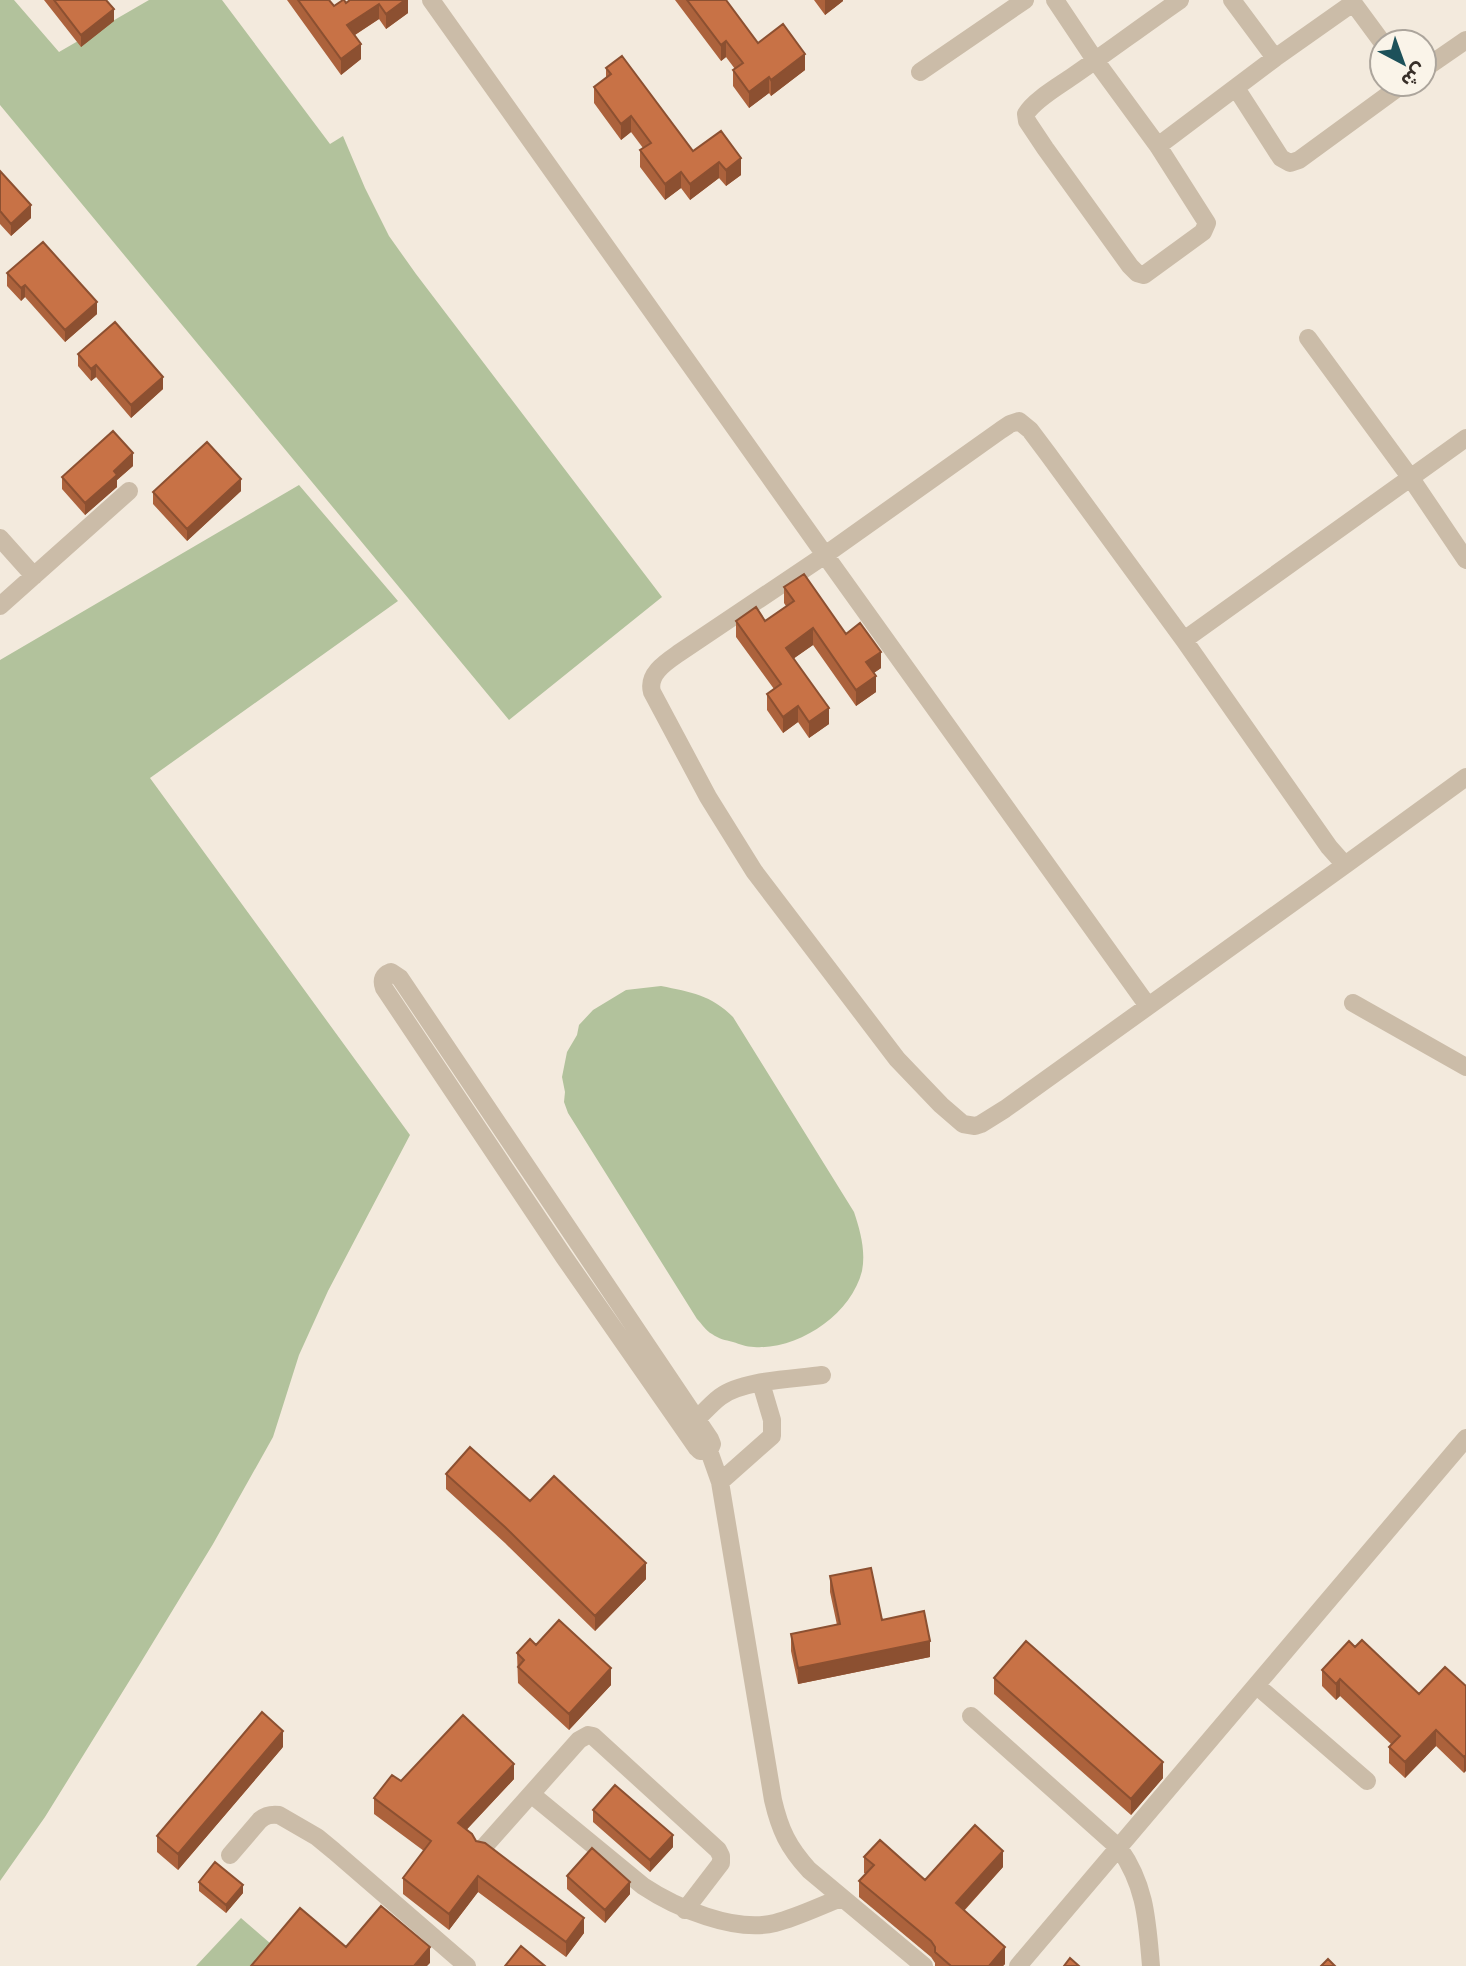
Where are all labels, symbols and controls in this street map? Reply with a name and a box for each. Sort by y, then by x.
north arrow [1368,28,1438,98]
text: ش [1396,58,1431,93]

